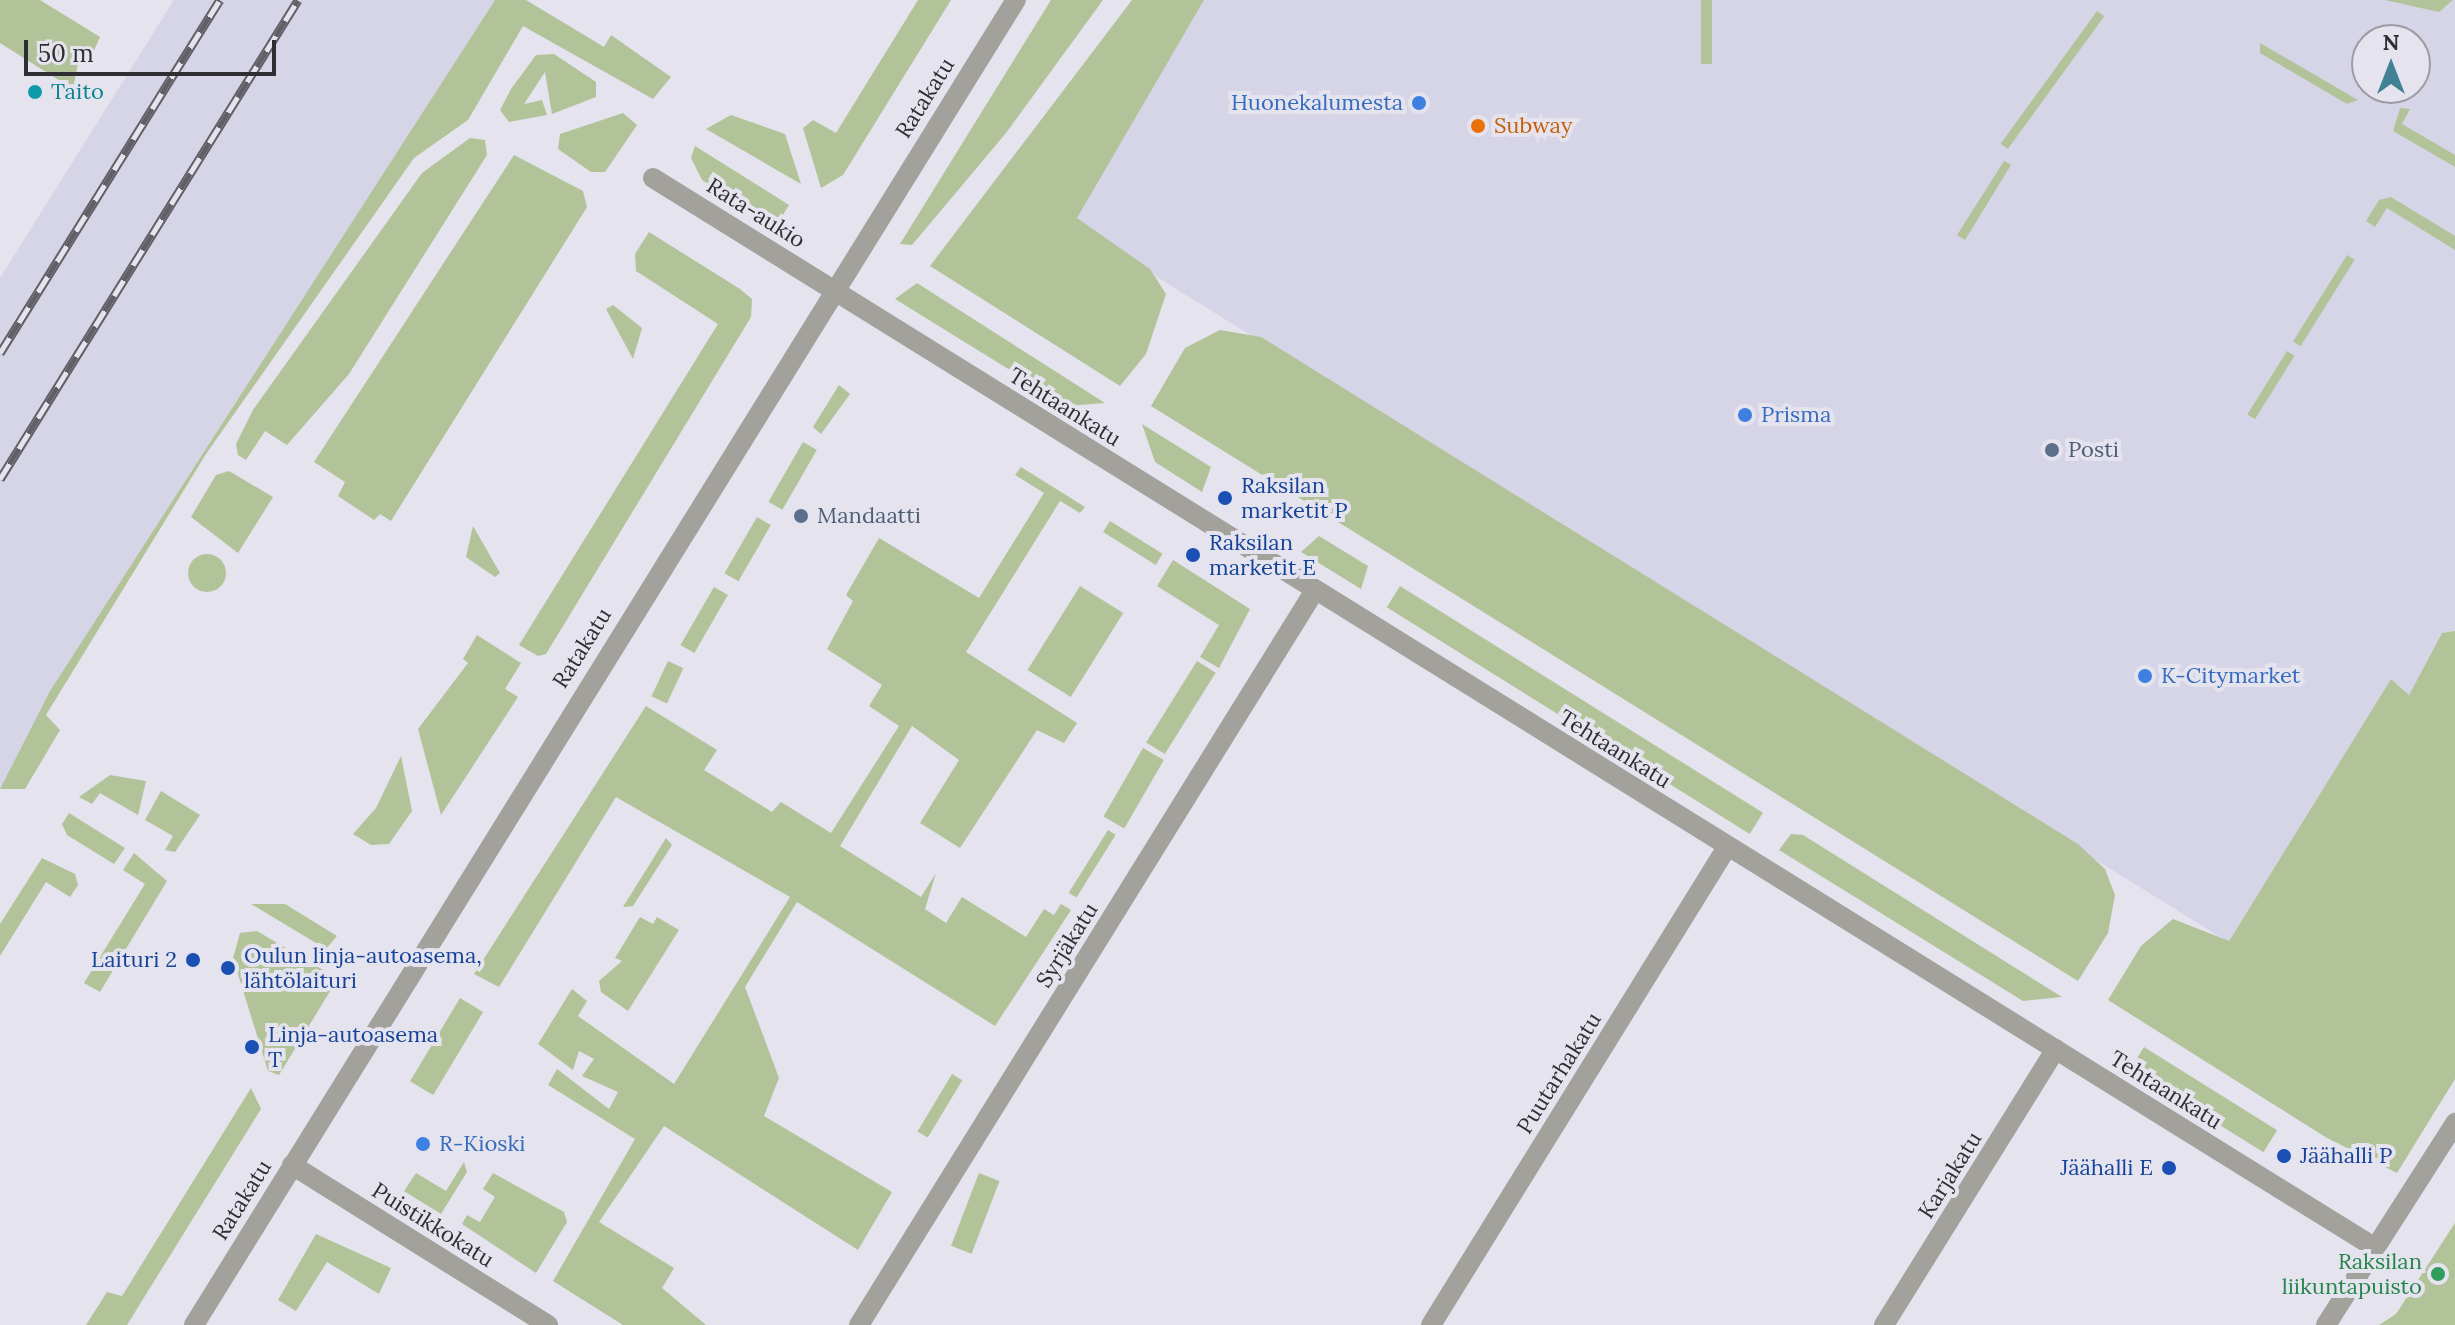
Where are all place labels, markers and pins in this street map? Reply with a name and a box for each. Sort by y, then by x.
place label: Taito [51,79,104,105]
marker: Taito [26,83,44,101]
place label: Huonekalumesta [1231,90,1403,116]
marker: Huonekalumesta [1410,94,1428,112]
place label: Subway [1494,113,1572,139]
marker: Subway [1469,117,1487,135]
place label: Prisma [1761,402,1831,428]
marker: Prisma [1736,406,1754,424]
place label: Posti [2068,437,2119,463]
marker: Posti [2043,441,2061,459]
place label: Raksilan marketit P [1241,472,1348,524]
marker: Raksilan marketit P [1216,489,1234,507]
place label: Mandaatti [817,503,921,529]
marker: Mandaatti [792,507,810,525]
place label: Raksilan marketit E [1209,529,1316,580]
marker: Raksilan marketit E [1184,546,1202,564]
place label: K-Citymarket [2161,663,2300,689]
marker: K-Citymarket [2136,667,2154,685]
place label: Oulun linja-autoasema, lähtölaituri [244,942,482,994]
place label: Laituri 2 [91,947,177,973]
marker: Laituri 2 [184,951,202,969]
marker: Oulun linja-autoasema, lähtölaituri [219,959,237,977]
place label: Linja-autoasema T [268,1021,438,1072]
marker: Linja-autoasema T [243,1038,261,1056]
place label: R-Kioski [439,1131,525,1157]
marker: R-Kioski [414,1135,432,1153]
place label: Jäähalli P [2300,1143,2392,1169]
marker: Jäähalli P [2275,1147,2293,1165]
place label: Jäähalli E [2060,1155,2153,1181]
marker: Jäähalli E [2160,1159,2178,1177]
place label: Raksilan liikuntapuisto [2282,1248,2422,1300]
marker: Raksilan liikuntapuisto [2429,1265,2447,1283]

